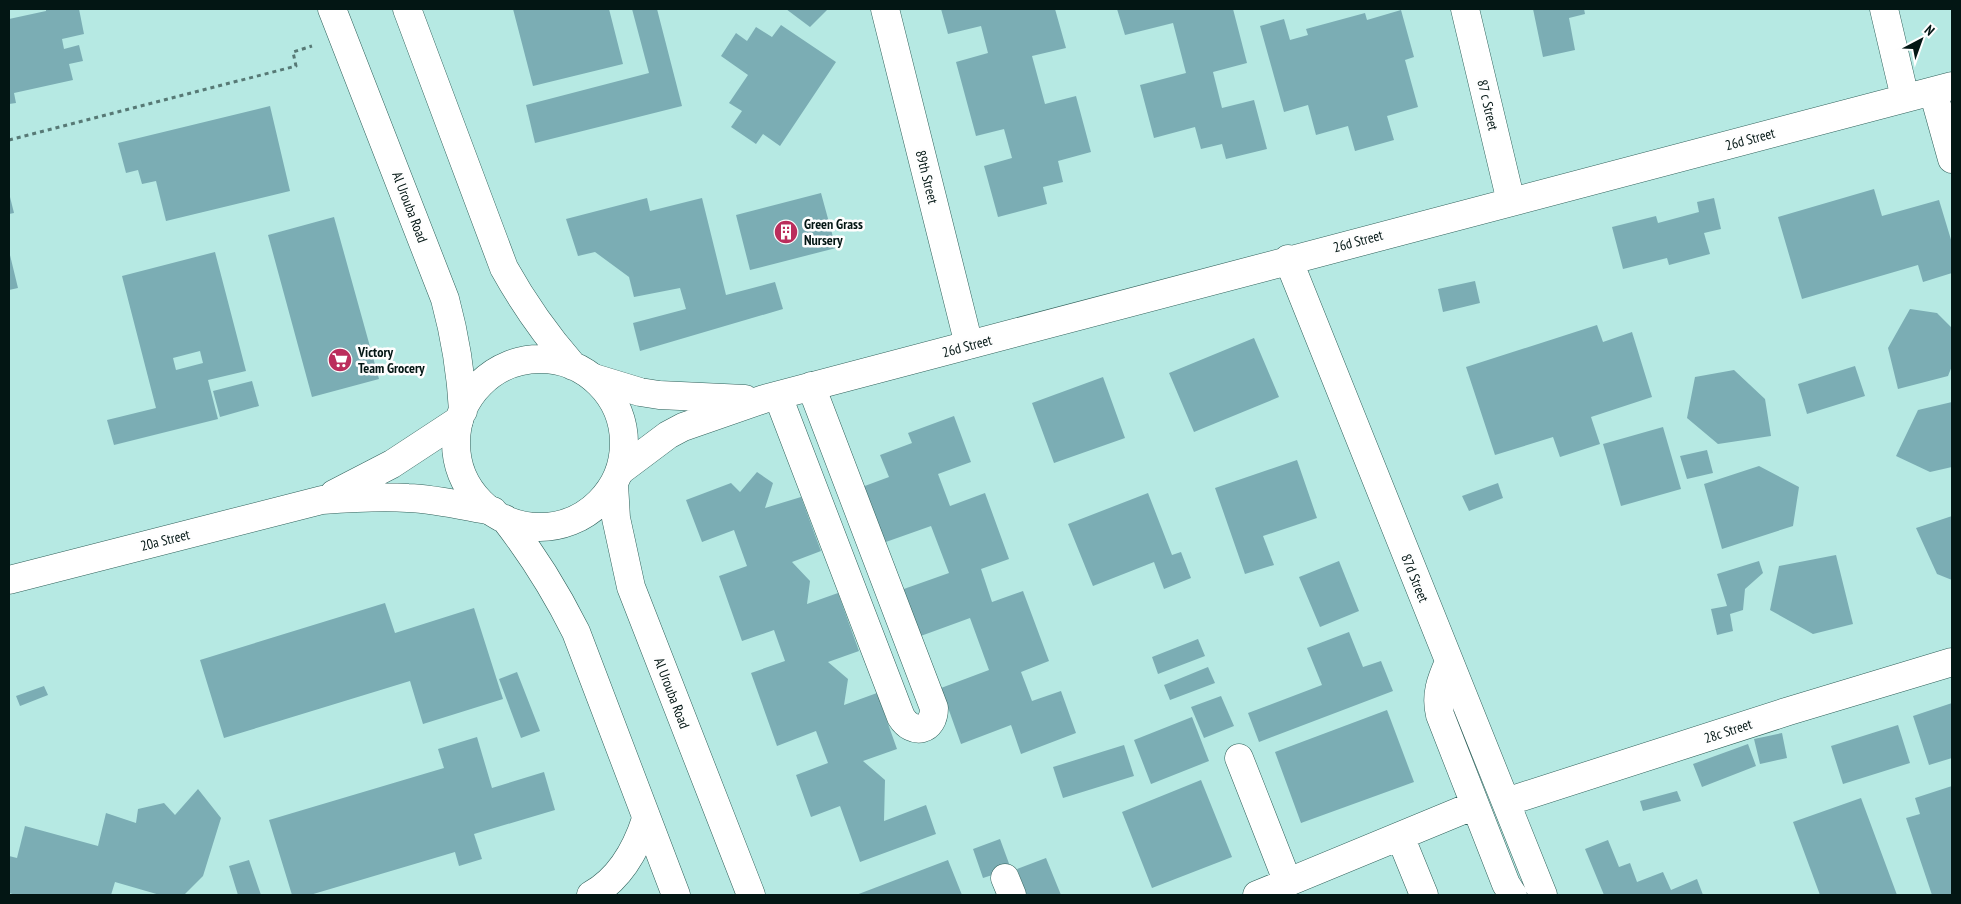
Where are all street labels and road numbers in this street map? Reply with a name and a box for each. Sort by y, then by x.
street label: 87 c Street [1473,78,1503,132]
street label: 26d Street [1723,124,1777,154]
street label: 89th Street [912,148,942,206]
street label: Al Urouba Road [388,169,432,245]
street label: 26d Street [1331,226,1385,256]
street label: 26d Street [940,331,994,361]
street label: 20a Street [138,525,192,555]
street label: 87d Street [1397,551,1433,605]
street label: Al Urouba Road [650,655,694,731]
street label: 28c Street [1702,715,1754,747]

